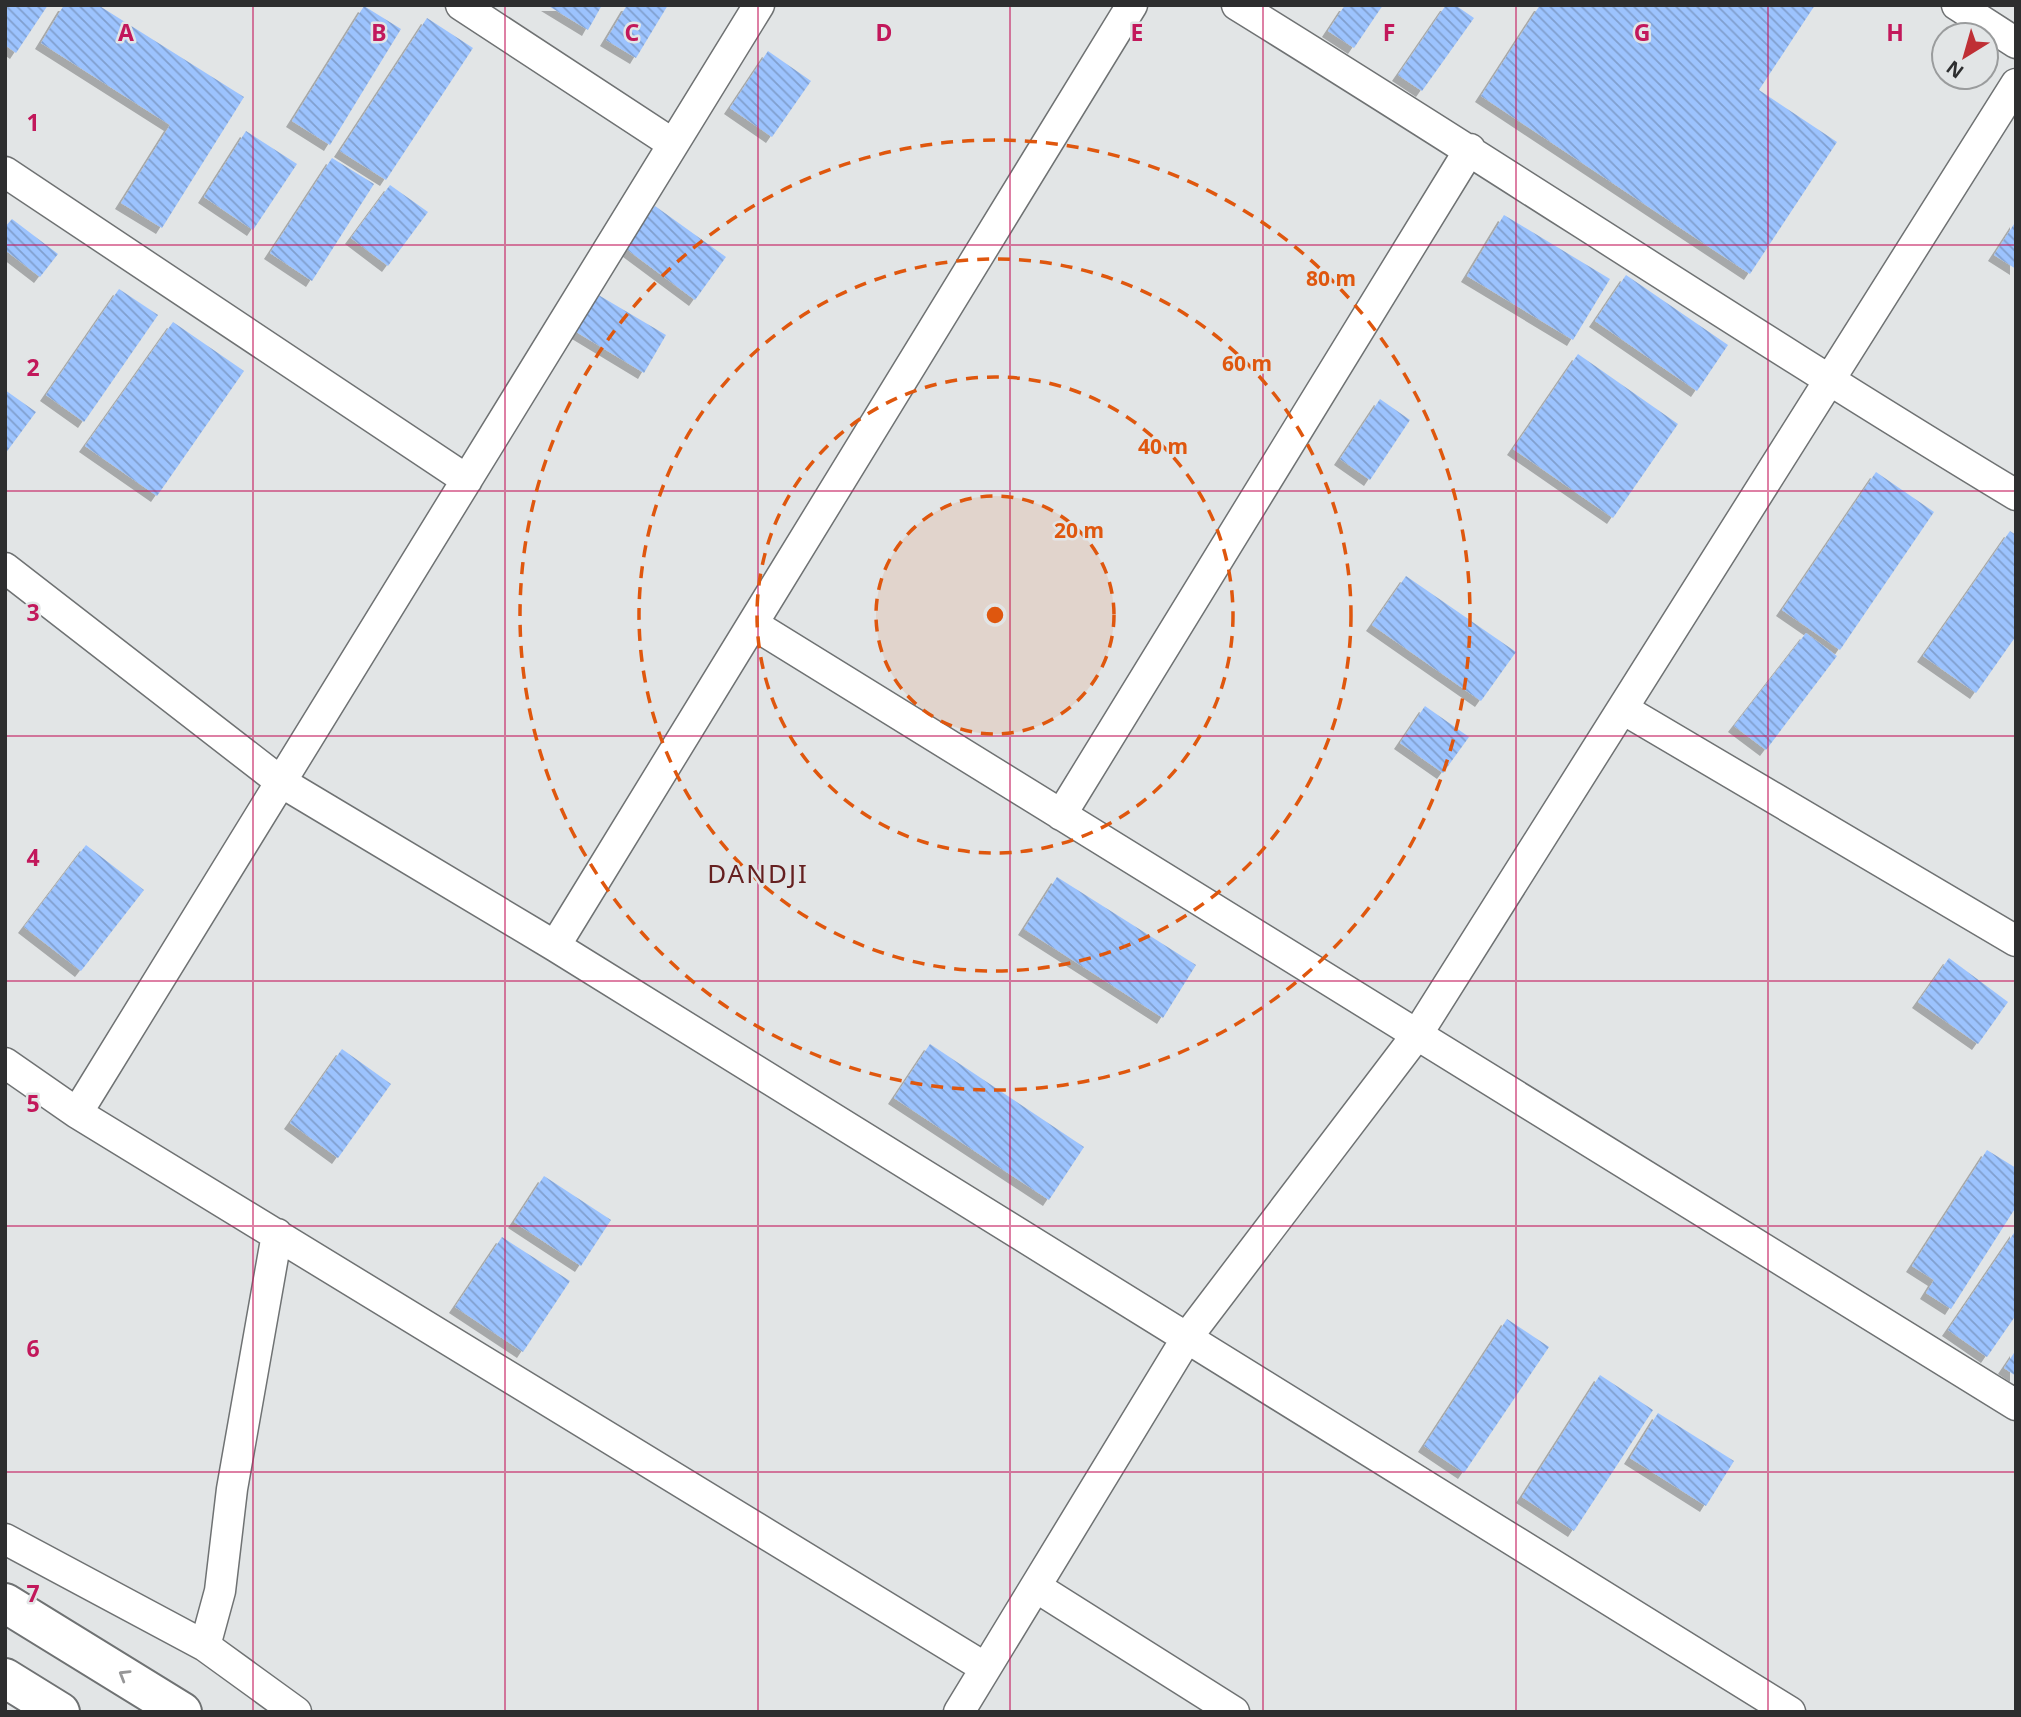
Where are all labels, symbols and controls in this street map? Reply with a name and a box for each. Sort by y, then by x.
text: A [118,16,134,48]
text: B [371,16,387,48]
text: C [625,16,640,48]
text: D [876,16,892,48]
text: E [1131,16,1143,48]
text: F [1383,16,1395,48]
text: G [1634,16,1650,48]
text: H [1886,16,1904,48]
north arrow [1930,21,2000,91]
text: N [1941,55,1969,85]
text: 1 [26,106,40,138]
text: 80 m [1306,264,1356,292]
text: 60 m [1222,349,1272,377]
text: 2 [26,351,40,383]
text: 40 m [1138,432,1188,460]
text: 20 m [1054,516,1104,544]
text: 3 [26,596,40,628]
centre of rings [983,603,1007,627]
text: 4 [26,841,40,873]
district label: DANDJI [707,855,809,891]
text: 5 [26,1087,40,1119]
text: 6 [26,1332,40,1364]
text: 7 [26,1577,40,1609]
one-way arrow [119,1670,132,1683]

